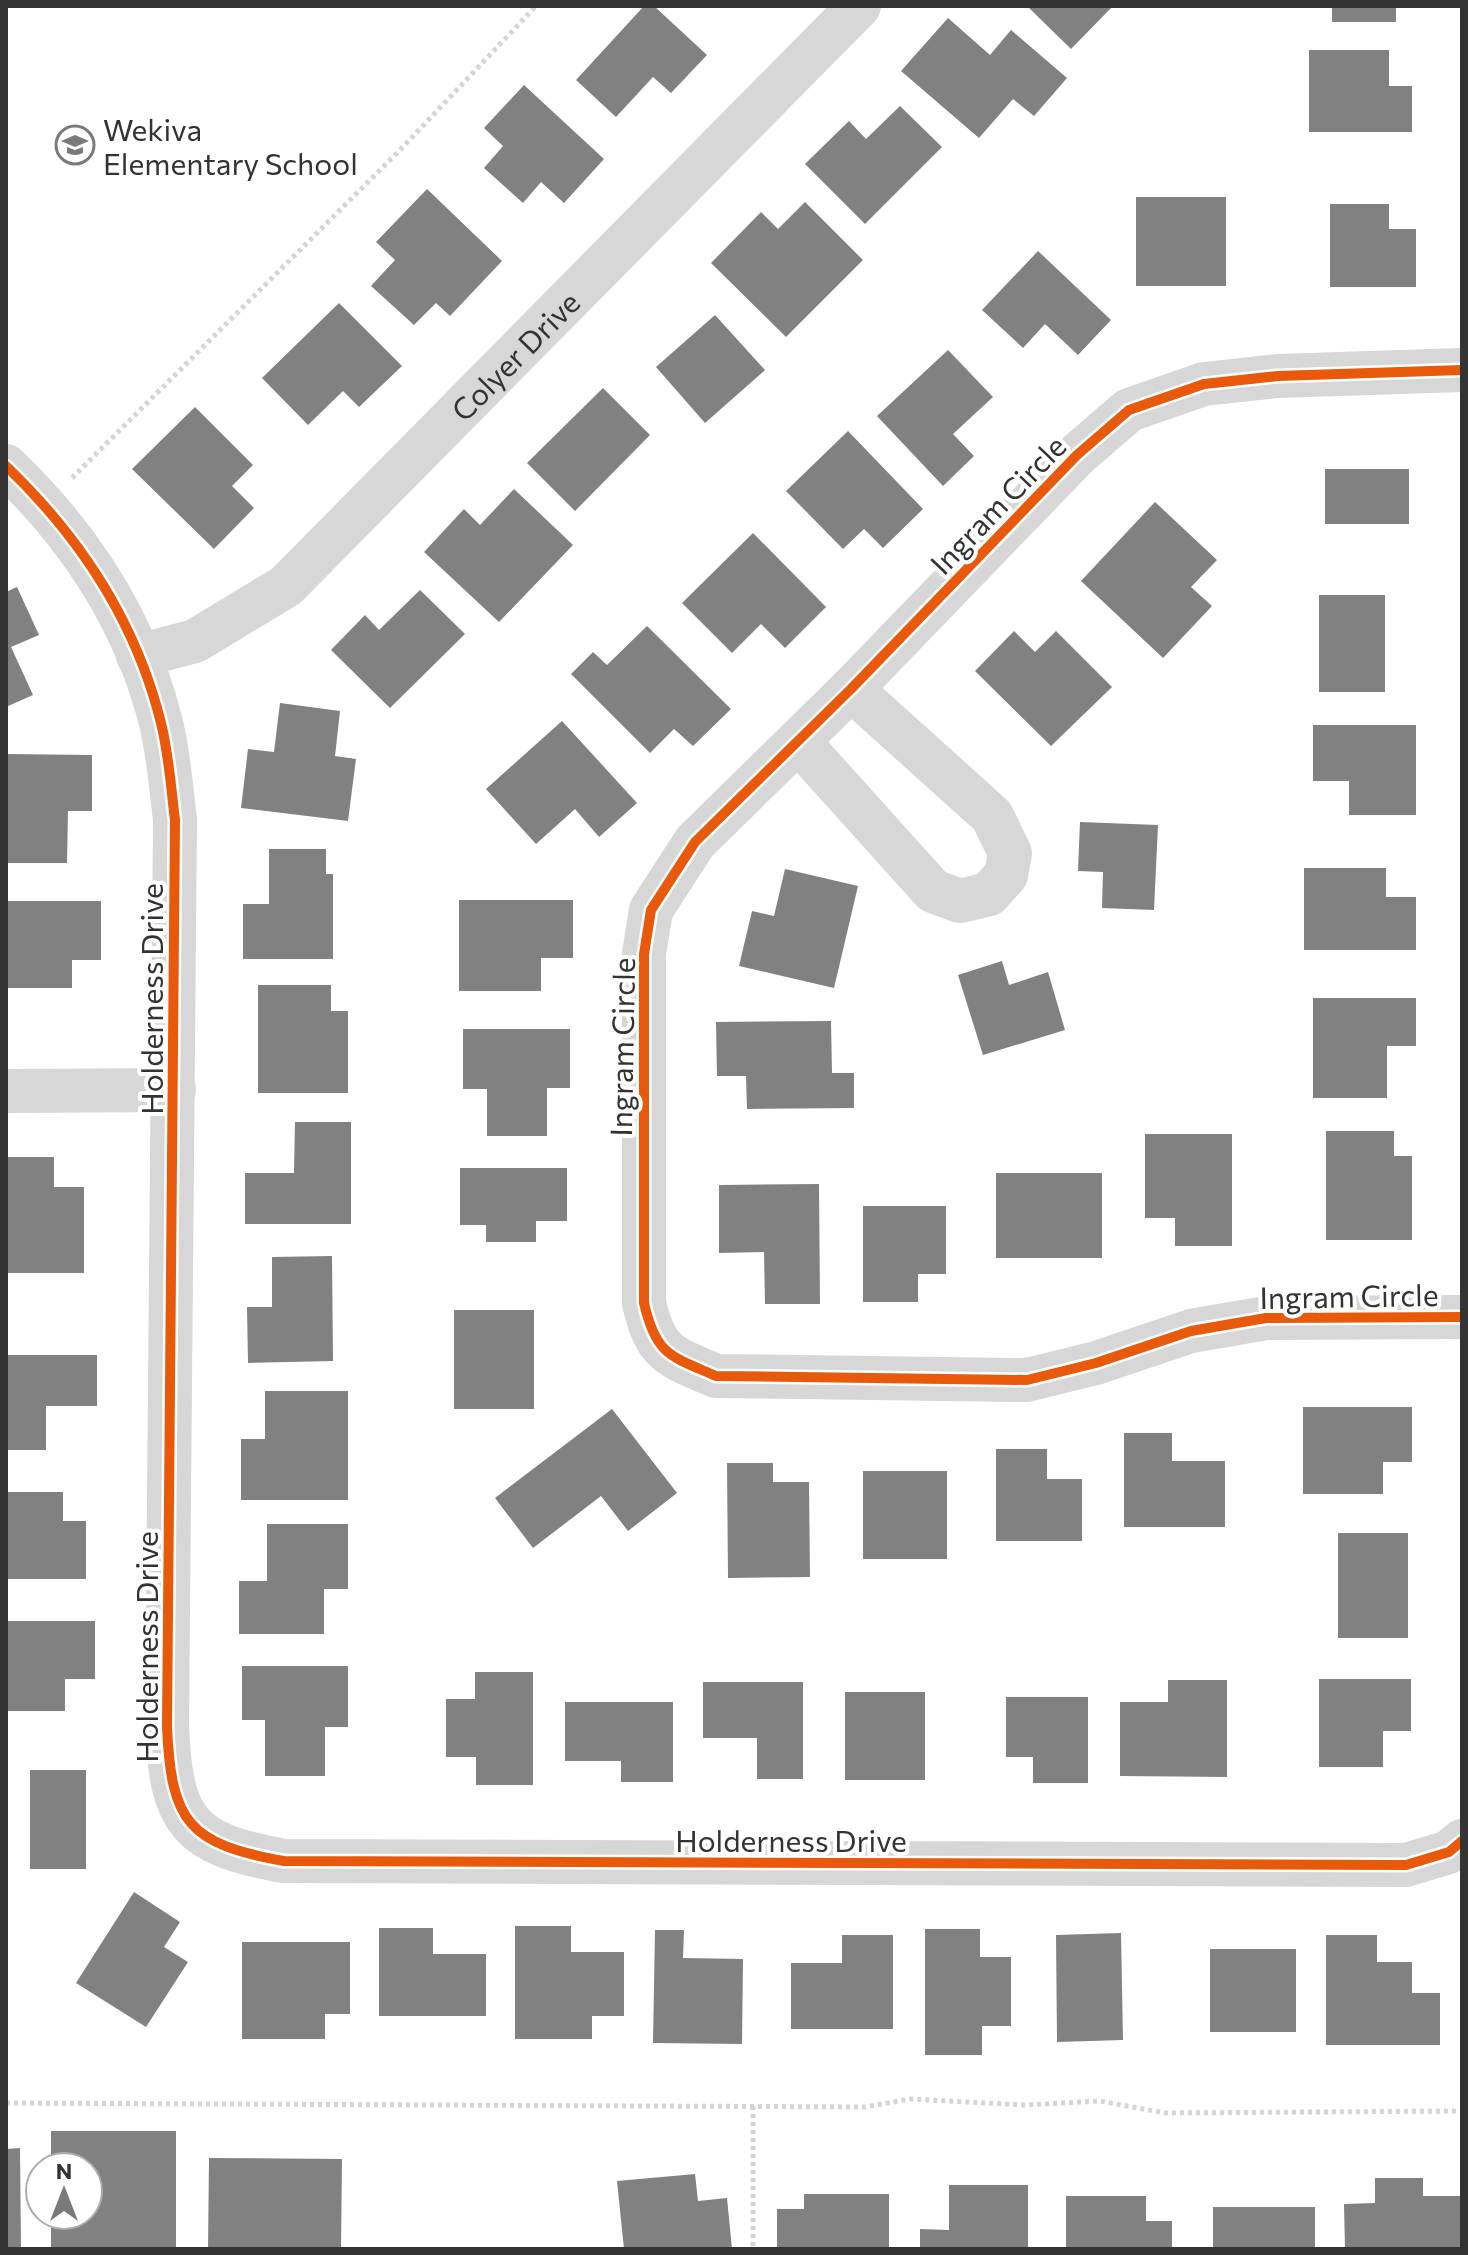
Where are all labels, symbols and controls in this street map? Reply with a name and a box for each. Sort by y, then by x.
place label: Wekiva Elementary School [103,110,358,181]
school or university icon: Wekiva Elementary School [54,124,96,166]
street label: Colyer Drive [442,283,586,427]
street label: Ingram Circle [921,427,1073,581]
street label: Holderness Drive [132,883,169,1115]
street label: Ingram Circle [601,957,641,1137]
street label: Ingram Circle [1259,1275,1439,1315]
street label: Holderness Drive [127,1531,164,1763]
street label: Holderness Drive [675,1821,907,1858]
north arrow [24,2151,104,2231]
text: N [56,2157,72,2184]

